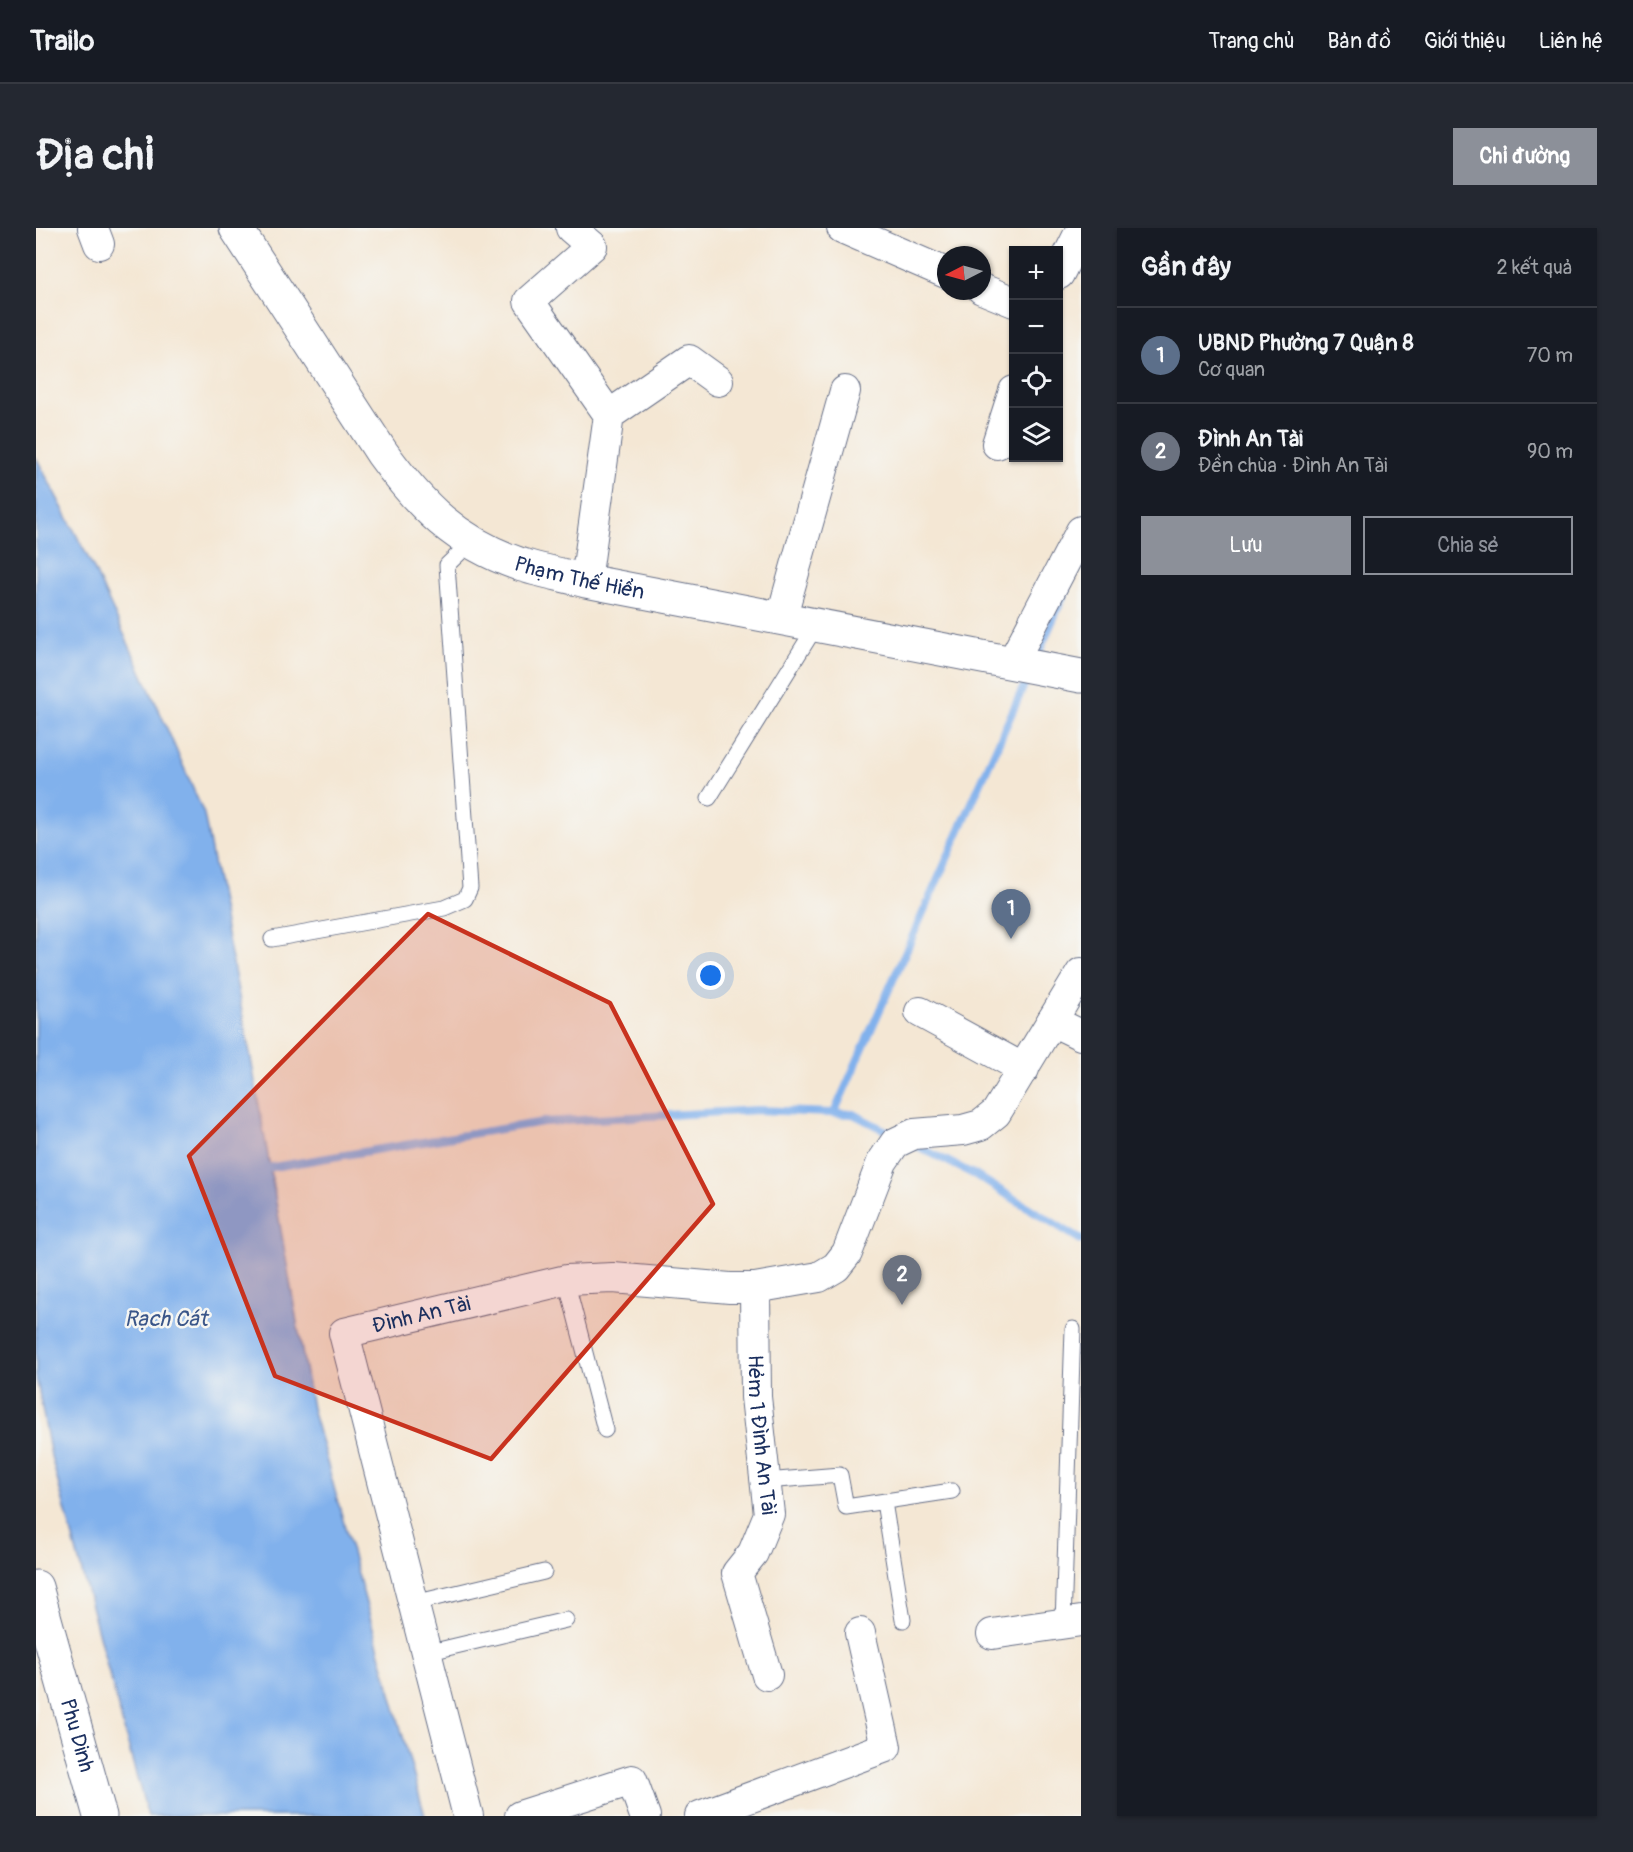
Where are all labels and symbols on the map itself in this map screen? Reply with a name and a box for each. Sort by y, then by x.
north arrow [937,246,991,300]
street label: Phạm Thế Hiển [511,550,647,606]
pin: 1 [992,890,1030,939]
your location [696,961,725,990]
pin: 2 [882,1256,922,1305]
street label: Đình An Tài [369,1290,473,1340]
water label: Rạch Cát [125,1305,210,1333]
street label: Hẻm 1 Đình An Tài [742,1354,782,1516]
street label: Phu Dinh [54,1696,100,1775]

